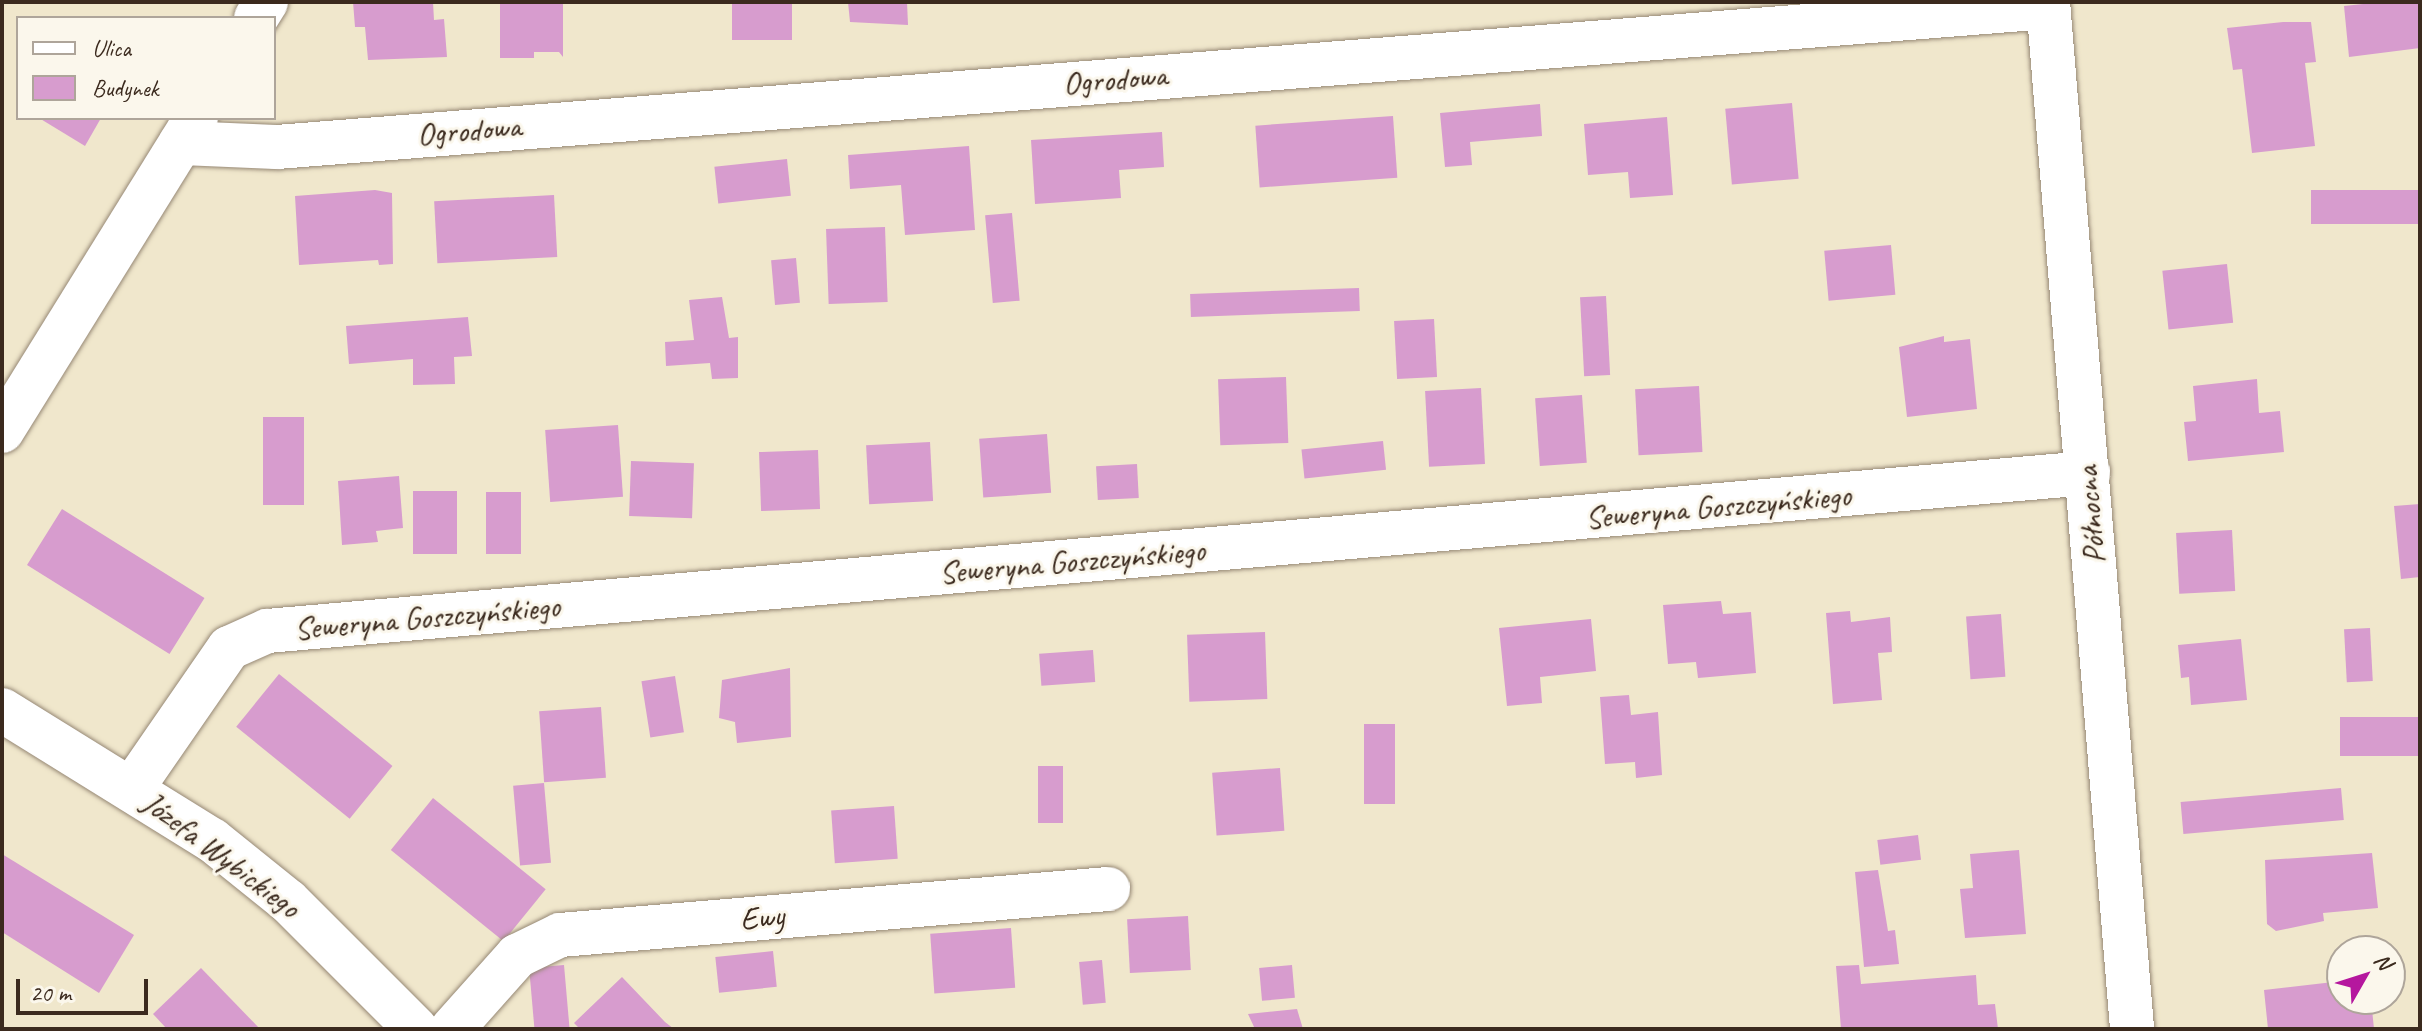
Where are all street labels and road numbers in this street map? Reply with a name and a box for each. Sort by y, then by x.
street label: Ogrodowa [1061,56,1169,104]
street label: Ogrodowa [415,107,523,155]
street label: Północna [2068,465,2114,565]
street label: Seweryna Goszczyńskiego [1583,476,1853,538]
street label: Seweryna Goszczyńskiego [937,531,1207,593]
street label: Seweryna Goszczyńskiego [292,587,562,649]
street label: Józefa Wybickiego [134,783,308,927]
street label: Ewy [738,897,786,939]

